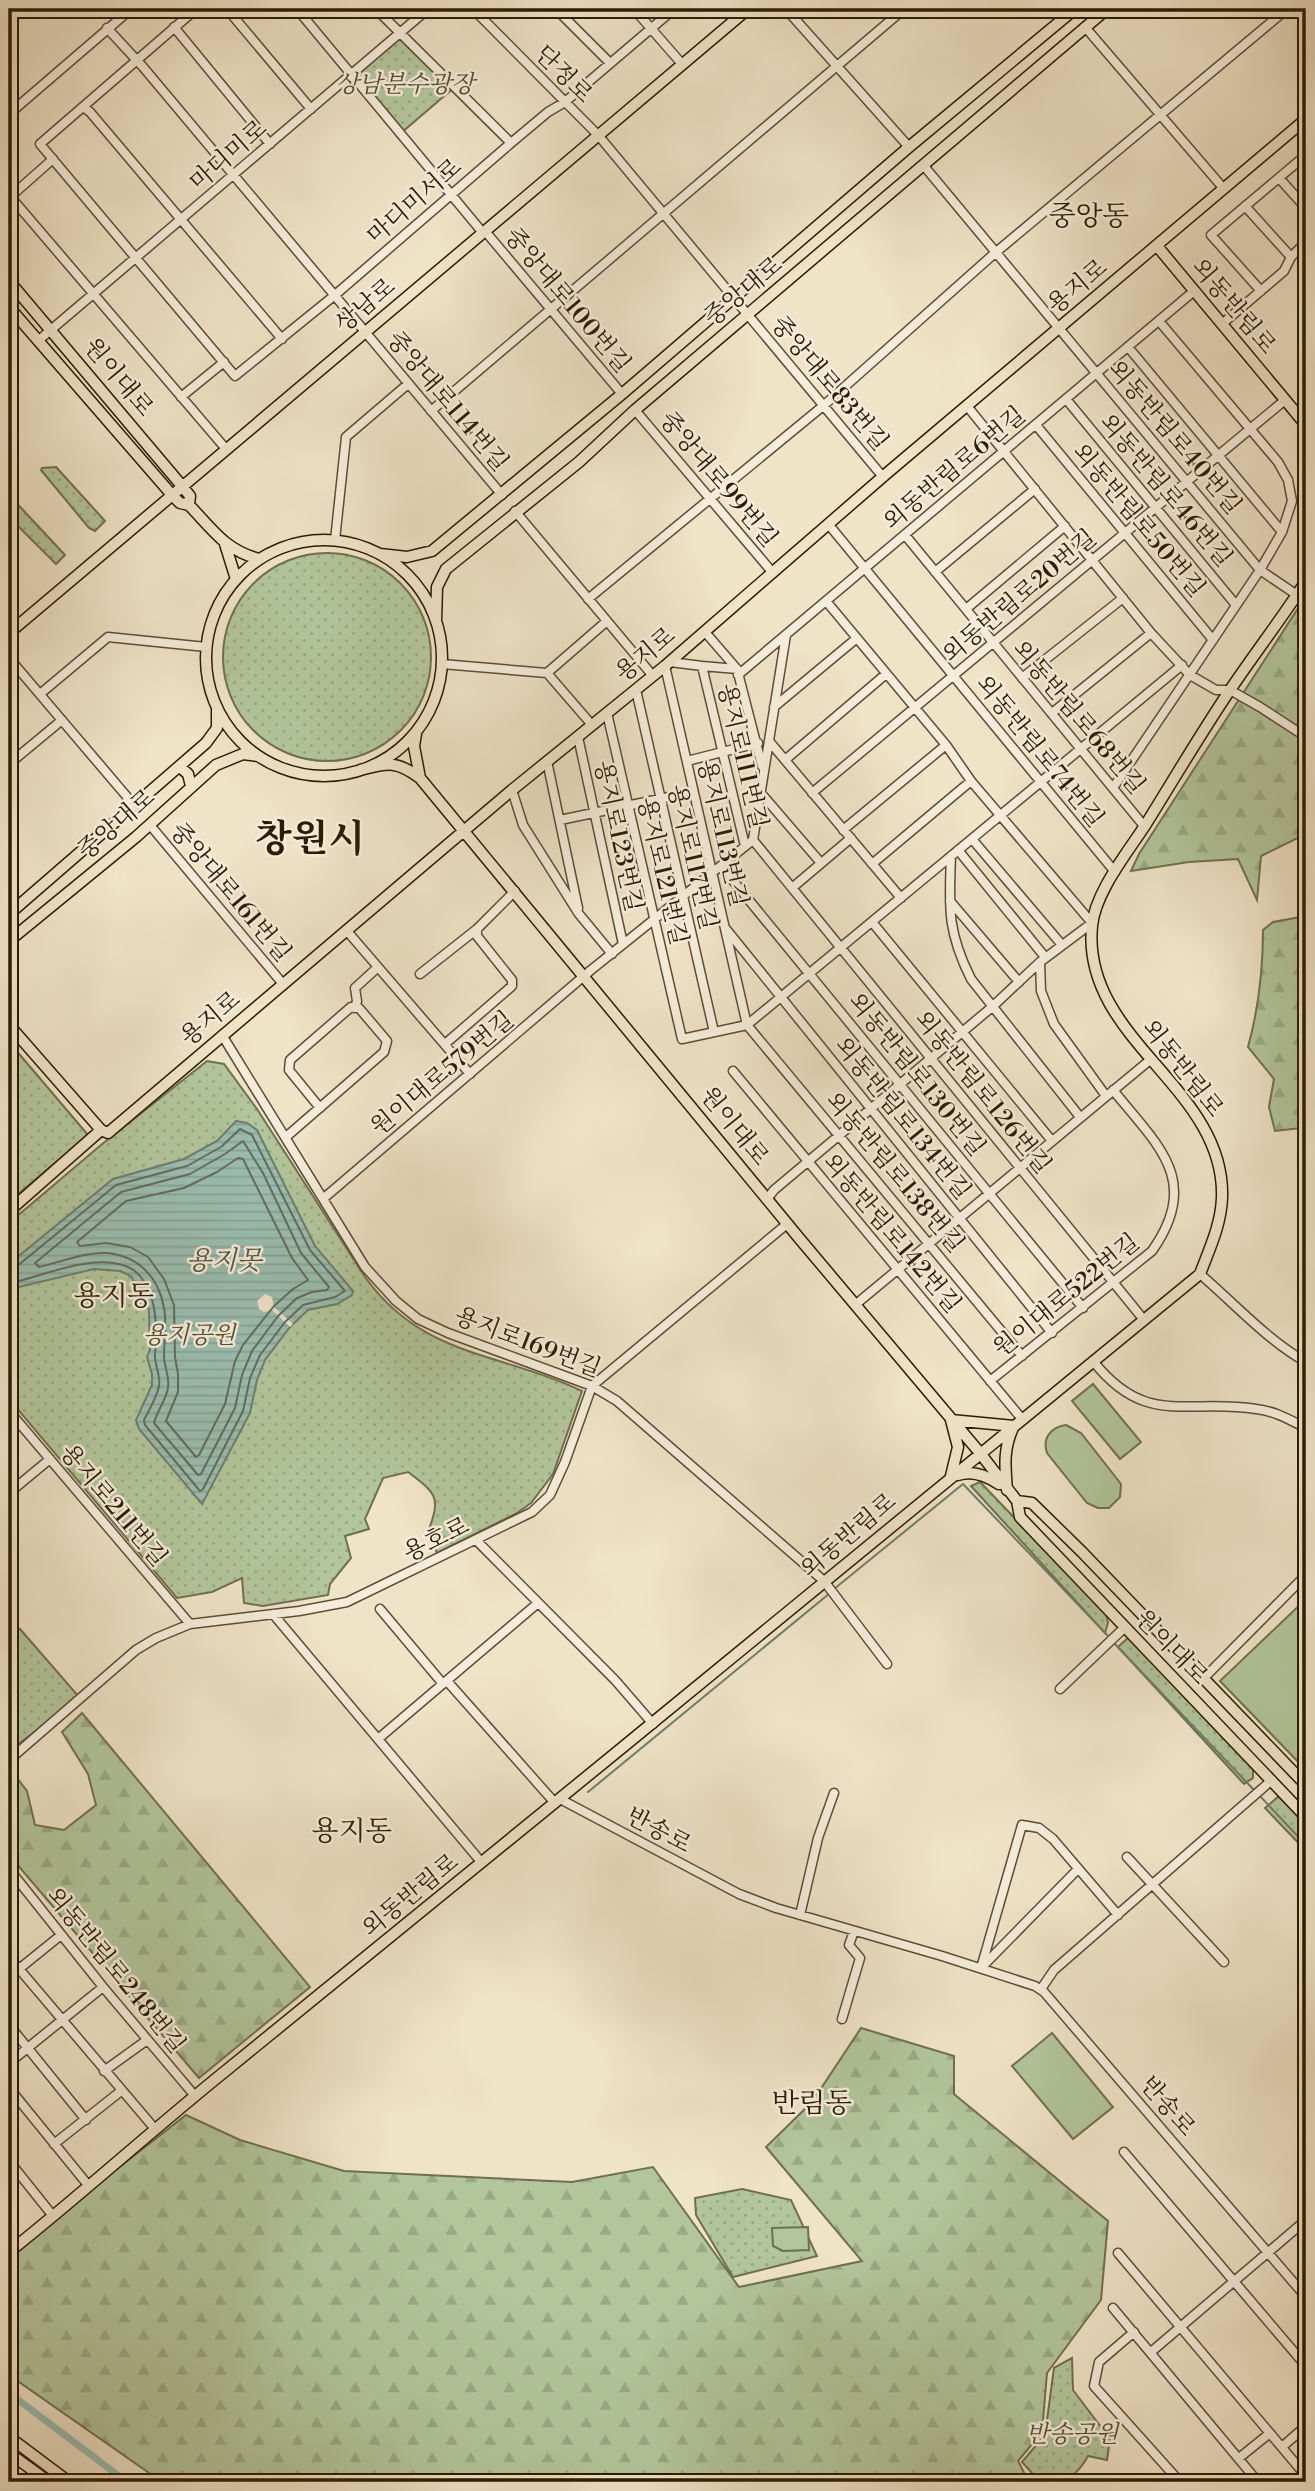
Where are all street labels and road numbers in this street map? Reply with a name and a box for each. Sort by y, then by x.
street label: 단정로 [528,40,598,110]
street label: 마디미로 [184,114,273,198]
street label: 마디미서로 [361,152,468,251]
street label: 중앙대로100번길 [498,222,637,379]
street label: 중앙대로 [698,250,789,333]
street label: 용지로 [1041,253,1114,321]
street label: 외동반림로 [1184,253,1282,361]
street label: 상남로 [329,272,402,340]
street label: 중앙대로83번길 [764,310,894,457]
street label: 중앙대로114번길 [380,325,515,478]
street label: 원이대로 [77,332,160,423]
street label: 외동반림로40번길 [1101,354,1248,521]
street label: 외동반림로6번길 [877,400,1032,537]
street label: 중앙대로99번길 [653,406,784,554]
street label: 외동반림로46번길 [1092,408,1238,573]
street label: 외동반림로50번길 [1065,438,1211,604]
street label: 외동반림로20번길 [937,524,1103,670]
street label: 용지로 [609,621,682,689]
street label: 외동반림로68번길 [1005,635,1151,801]
street label: 외동반림로74번길 [969,669,1110,834]
street label: 용지로111번길 [711,681,773,832]
street label: 용지로113번길 [690,756,754,910]
street label: 용지로123번길 [587,758,649,914]
street label: 용지로117번길 [661,782,723,933]
street label: 중앙대로 [72,783,161,867]
street label: 용지로121번길 [630,794,694,948]
street label: 중앙대로161번길 [163,817,297,968]
street label: 용지로 [174,985,247,1053]
street label: 외동반림로130번길 [841,987,991,1162]
street label: 원이대로579번길 [365,1005,520,1142]
street label: 외동반림로126번길 [907,1005,1057,1180]
street label: 외동반림로 [1135,1014,1230,1124]
street label: 외동반림로134번길 [827,1031,977,1206]
street label: 원이대로 [693,1081,775,1172]
street label: 외동반림로138번길 [818,1086,970,1259]
street label: 외동반림로142번길 [816,1148,967,1320]
street label: 원이대로522번길 [987,1228,1146,1364]
street label: 용지로169번길 [450,1301,605,1385]
street label: 용지로211번길 [53,1438,173,1573]
street label: 외동반림로 [795,1487,903,1585]
street label: 용호로 [399,1511,474,1569]
street label: 원이대로 [1128,1604,1214,1691]
street label: 반송로 [621,1801,696,1860]
street label: 외동반림로 [356,1848,465,1944]
street label: 외동반림로248번길 [39,1881,191,2060]
street label: 반송로 [1133,2071,1201,2143]

